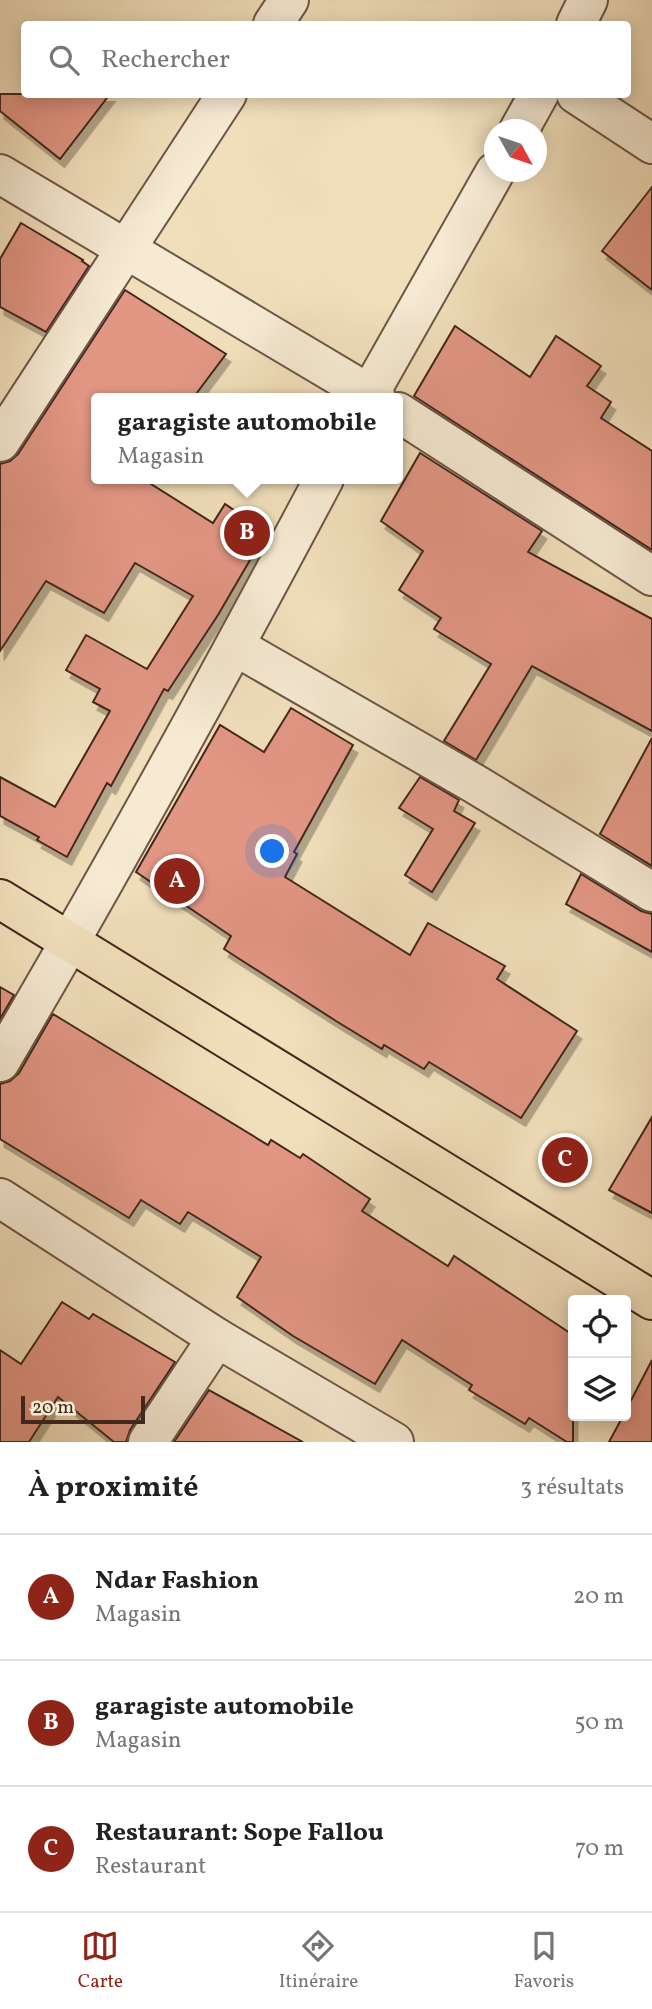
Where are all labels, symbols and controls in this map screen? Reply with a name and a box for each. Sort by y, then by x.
search box [21,21,631,98]
icon: search [45,41,83,79]
text: Rechercher [101,42,230,78]
north arrow [484,119,547,182]
popup [91,393,403,484]
text: garagiste automobile [118,405,376,441]
text: Magasin [118,441,204,473]
pin: B [224,507,270,559]
your location [255,834,289,868]
pin: A [154,855,200,907]
pin: C [542,1134,588,1186]
map controls [568,1295,631,1421]
button: locate [568,1295,631,1358]
button: layers [568,1358,631,1421]
scale bar [21,1393,145,1425]
text: 20 m [32,1395,74,1421]
text: À proximité [28,1467,199,1509]
text: 3 résultats [520,1472,624,1504]
text: Ndar Fashion [95,1563,259,1599]
text: A [43,1581,59,1613]
text: 20 m [573,1581,624,1613]
text: Magasin [95,1599,182,1631]
text: garagiste automobile [95,1689,354,1725]
text: B [43,1707,59,1739]
text: 50 m [575,1707,624,1739]
text: Magasin [95,1725,182,1757]
text: Restaurant: Sope Fallou [95,1815,384,1851]
text: C [44,1833,58,1865]
text: 70 m [575,1833,624,1865]
text: Restaurant [95,1851,206,1883]
tab: Carte [78,1927,123,1995]
tab: Itinéraire [279,1927,358,1995]
tab: Favoris [514,1927,574,1995]

